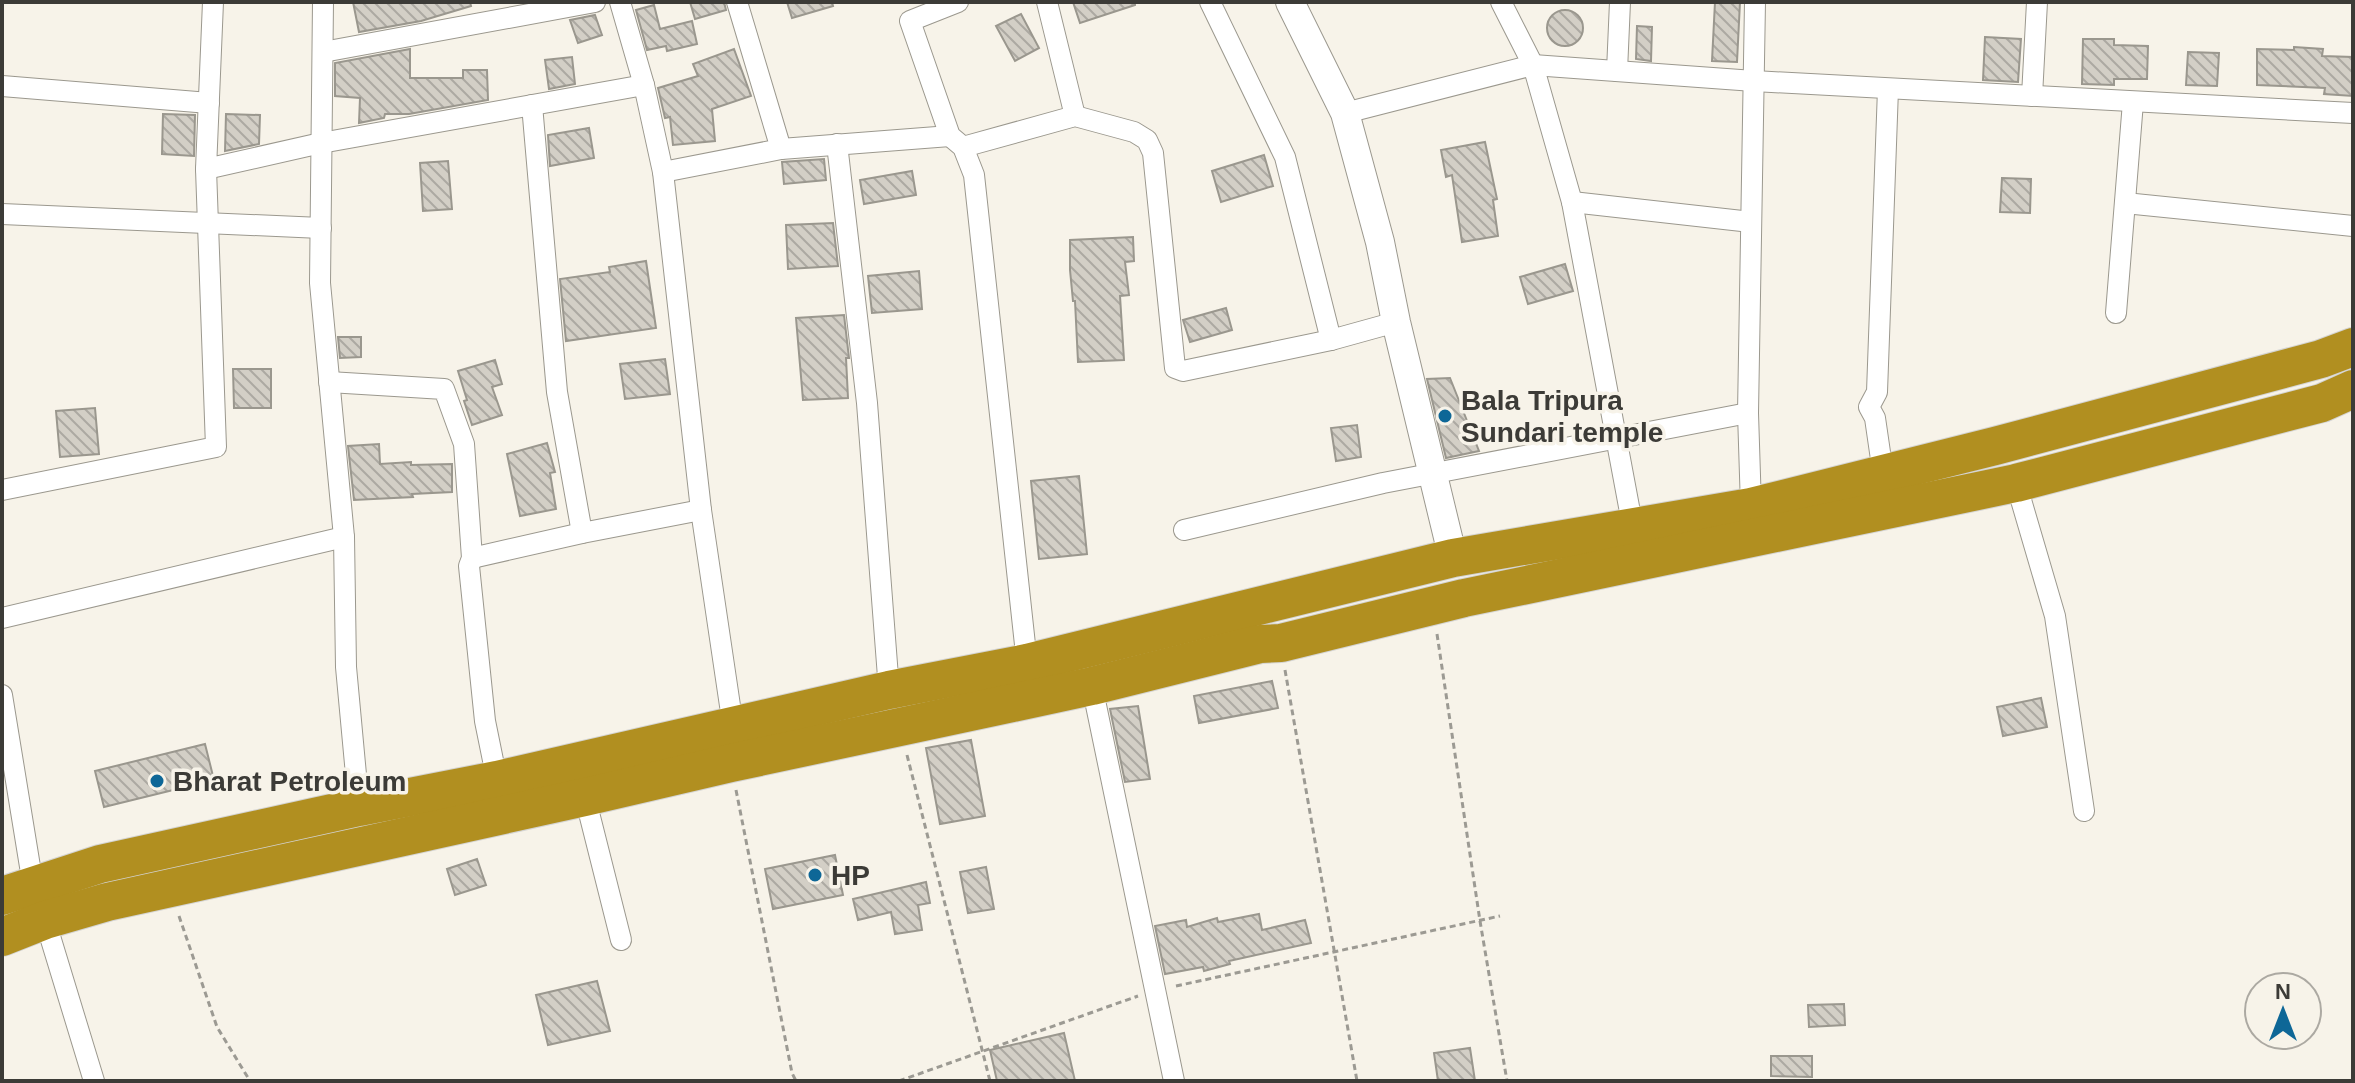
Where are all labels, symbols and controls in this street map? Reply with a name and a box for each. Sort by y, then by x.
place label: Bala Tripura Sundari temple [1461,385,1663,448]
marker: Bala Tripura Sundari temple [1436,407,1454,425]
place label: Bharat Petroleum [173,766,406,797]
marker: Bharat Petroleum [148,772,166,790]
place label: HP [831,860,870,891]
marker: HP [806,866,824,884]
north arrow [2243,971,2323,1051]
text: N [2275,979,2291,1004]

